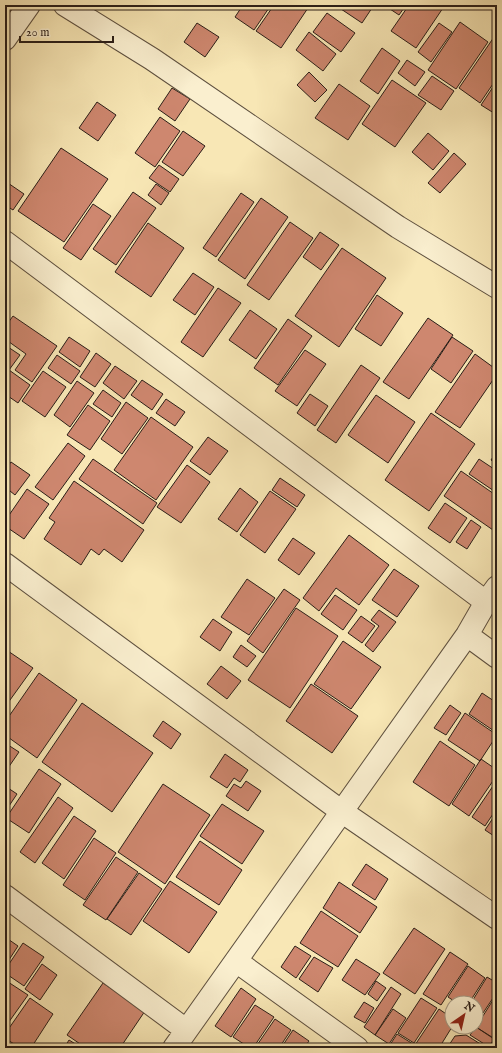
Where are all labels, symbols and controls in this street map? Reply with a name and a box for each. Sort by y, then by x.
scale bar [20,18,113,44]
text: 20 m [26,25,49,40]
north arrow [444,995,484,1035]
text: N [460,999,477,1016]

